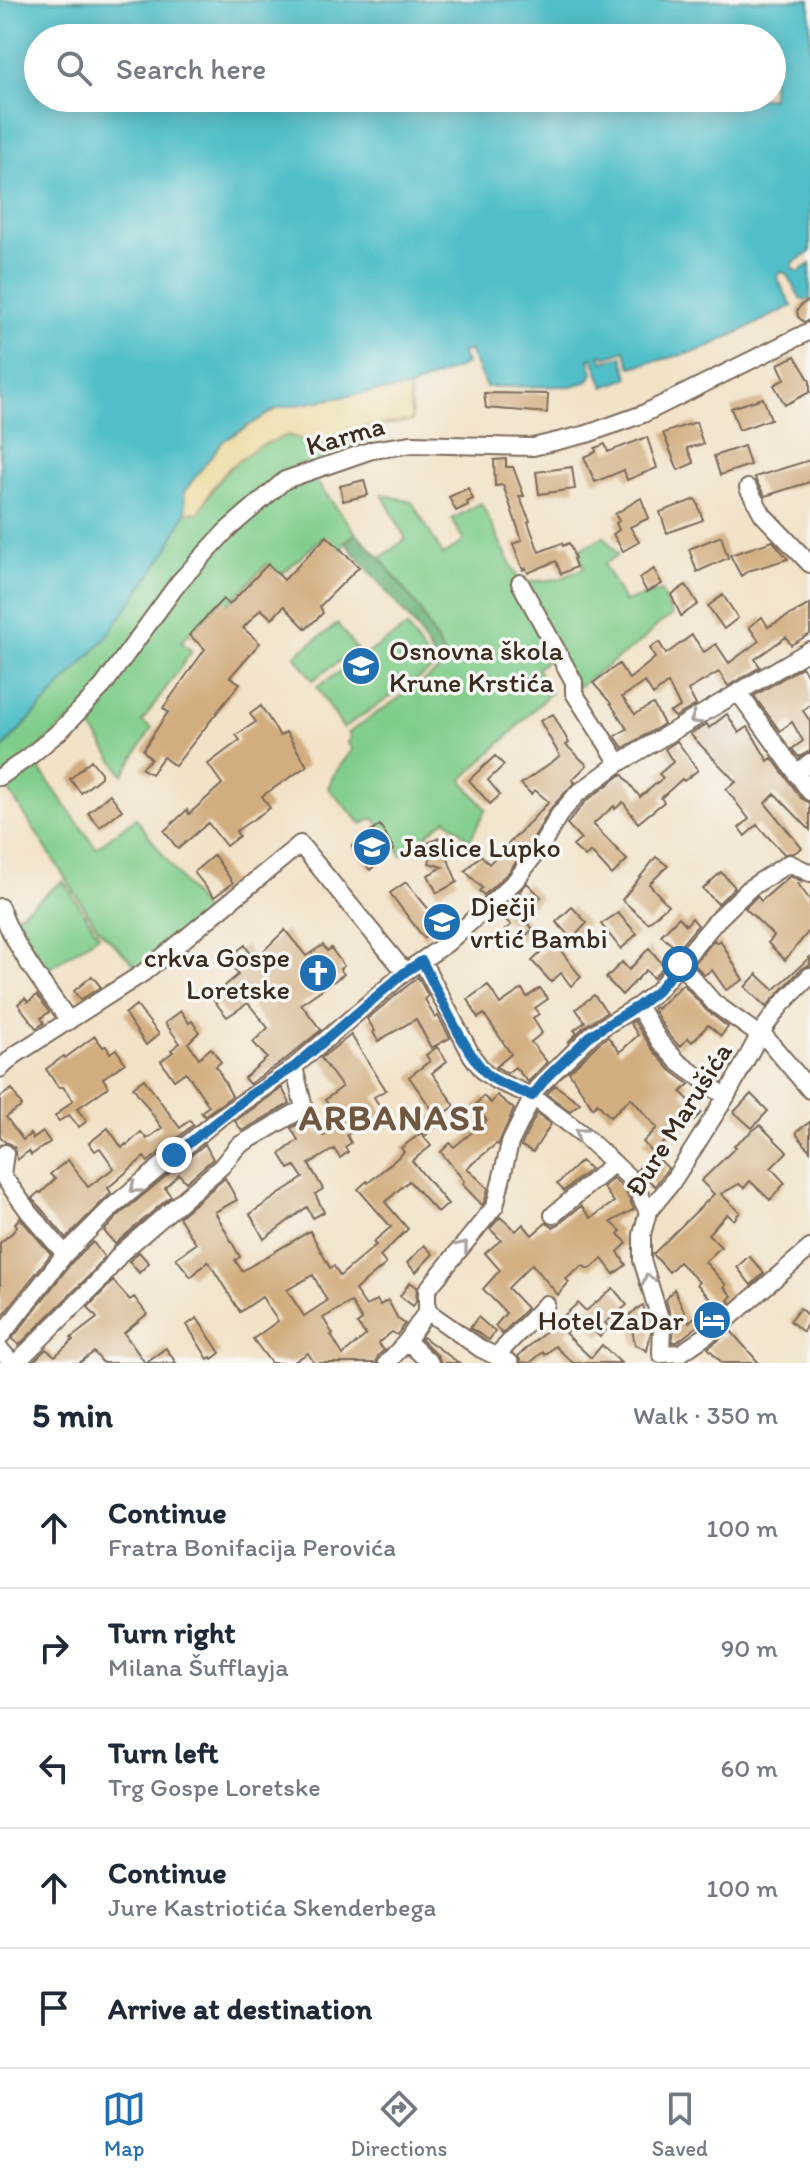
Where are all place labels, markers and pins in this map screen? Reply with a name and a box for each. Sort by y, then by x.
place label: Osnovna škola Krune Krstića [389,633,564,699]
school or university icon: Osnovna škola Krune Krstića [340,645,382,687]
school or university icon: Jaslice Lupko [351,826,393,868]
place label: Jaslice Lupko [400,830,561,864]
place label: Dječji vrtić Bambi [470,889,608,955]
school or university icon: Dječji vrtić Bambi [421,901,463,943]
place label: crkva Gospe Loretske [144,940,290,1006]
church icon: crkva Gospe Loretske [297,952,339,994]
hotel icon: Hotel ZaDar [691,1299,733,1341]
place label: Hotel ZaDar [538,1303,684,1337]

